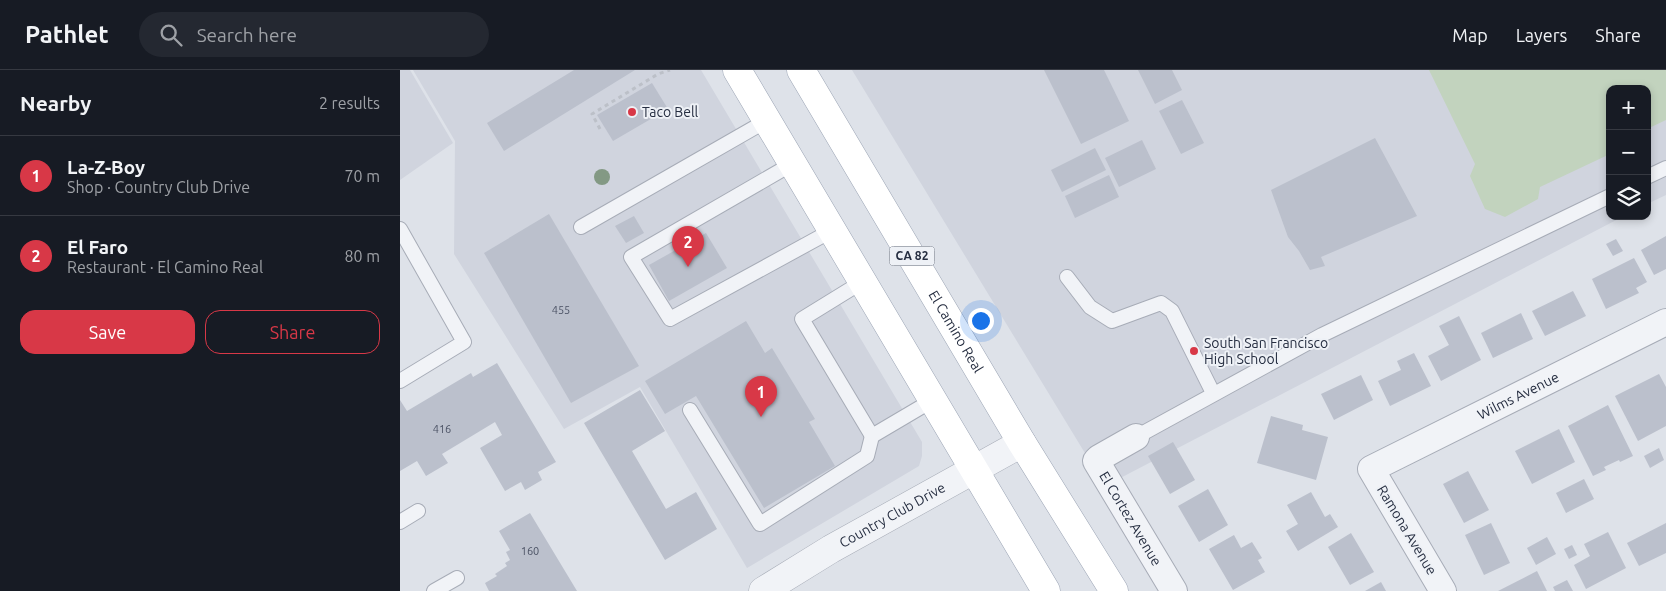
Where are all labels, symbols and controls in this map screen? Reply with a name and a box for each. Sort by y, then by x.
search box [139,12,489,57]
text: Pathlet [25,21,109,48]
icon: search [157,21,185,49]
text: Search here [197,24,297,46]
text: Map [1452,25,1488,45]
text: Layers [1516,25,1567,45]
text: Share [1595,25,1641,45]
map controls [1606,85,1651,220]
button: + [1606,85,1651,130]
text: Nearby [20,91,91,115]
text: 2 results [319,94,380,112]
place label: Taco Bell [642,104,699,120]
marker: Taco Bell [626,106,638,118]
button: − [1606,130,1651,175]
text: La-Z-Boy [67,156,145,178]
text: 1 [31,167,41,185]
text: 70 m [344,167,380,185]
button: layers [1606,175,1651,220]
text: Shop · Country Club Drive [67,178,250,196]
pin: 2 [672,226,704,267]
text: El Faro [67,236,128,258]
text: 2 [31,247,41,265]
text: 80 m [344,247,380,265]
road number: CA 82 [890,247,934,266]
text: Restaurant · El Camino Real [67,258,263,276]
street label: El Camino Real [925,288,987,376]
house number: 455 [552,304,570,316]
your location [968,308,994,334]
button: Save [20,310,195,354]
button: Share [205,310,380,354]
place label: South San Francisco High School [1204,335,1328,367]
marker: South San Francisco High School [1188,345,1200,357]
street label: Wilms Avenue [1475,369,1561,423]
pin: 1 [745,376,777,417]
house number: 416 [433,423,451,435]
street label: El Cortez Avenue [1096,469,1165,569]
street label: Country Club Drive [836,479,948,551]
street label: Ramona Avenue [1374,482,1440,578]
house number: 160 [521,545,539,557]

